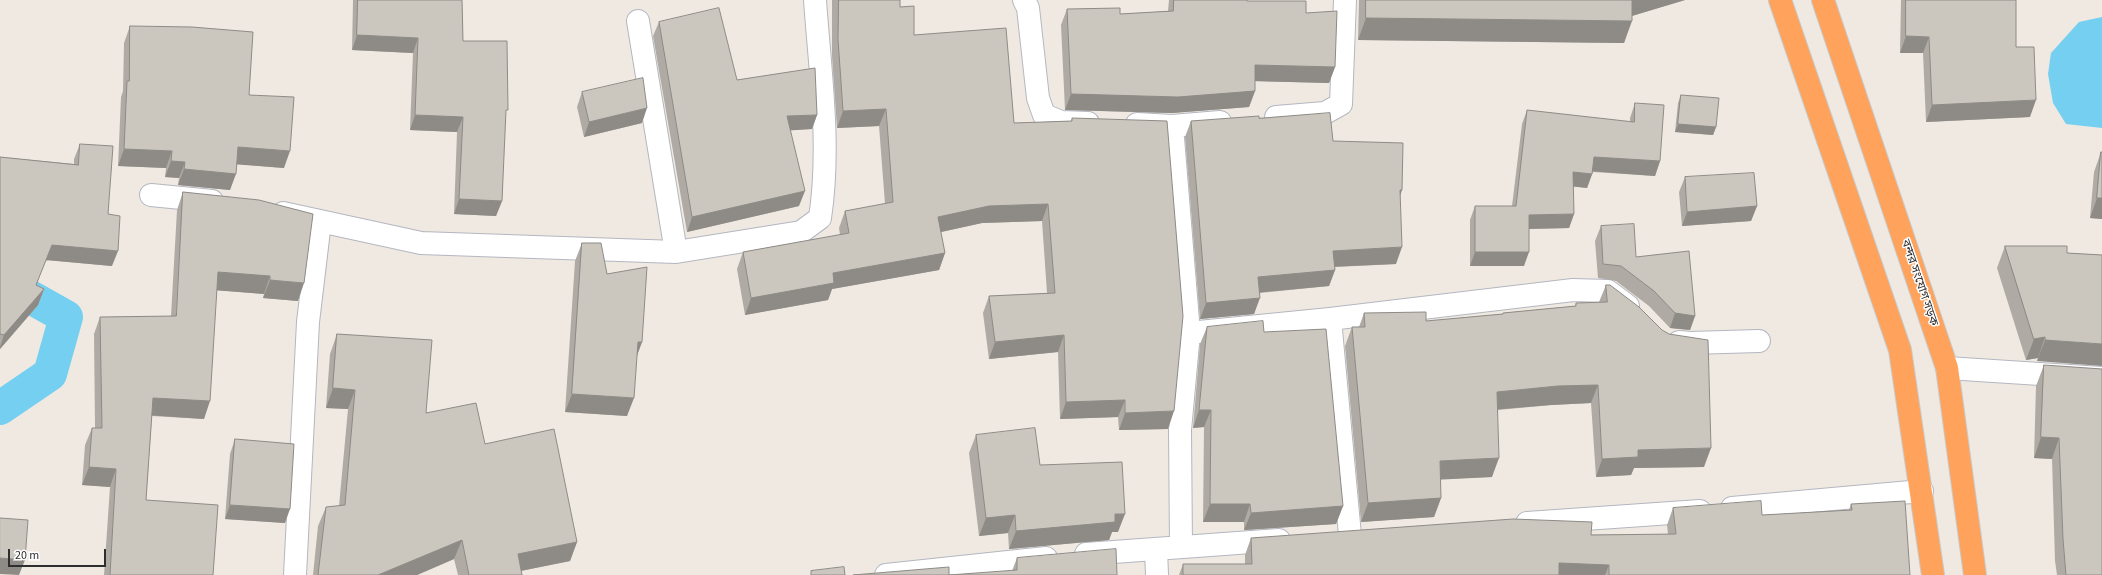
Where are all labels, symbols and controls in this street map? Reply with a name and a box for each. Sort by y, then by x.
street label: বন্দর সংযোগ সড়ক [1897,238,1941,328]
scale bar [10,541,108,567]
text: 20 m [15,547,39,564]

